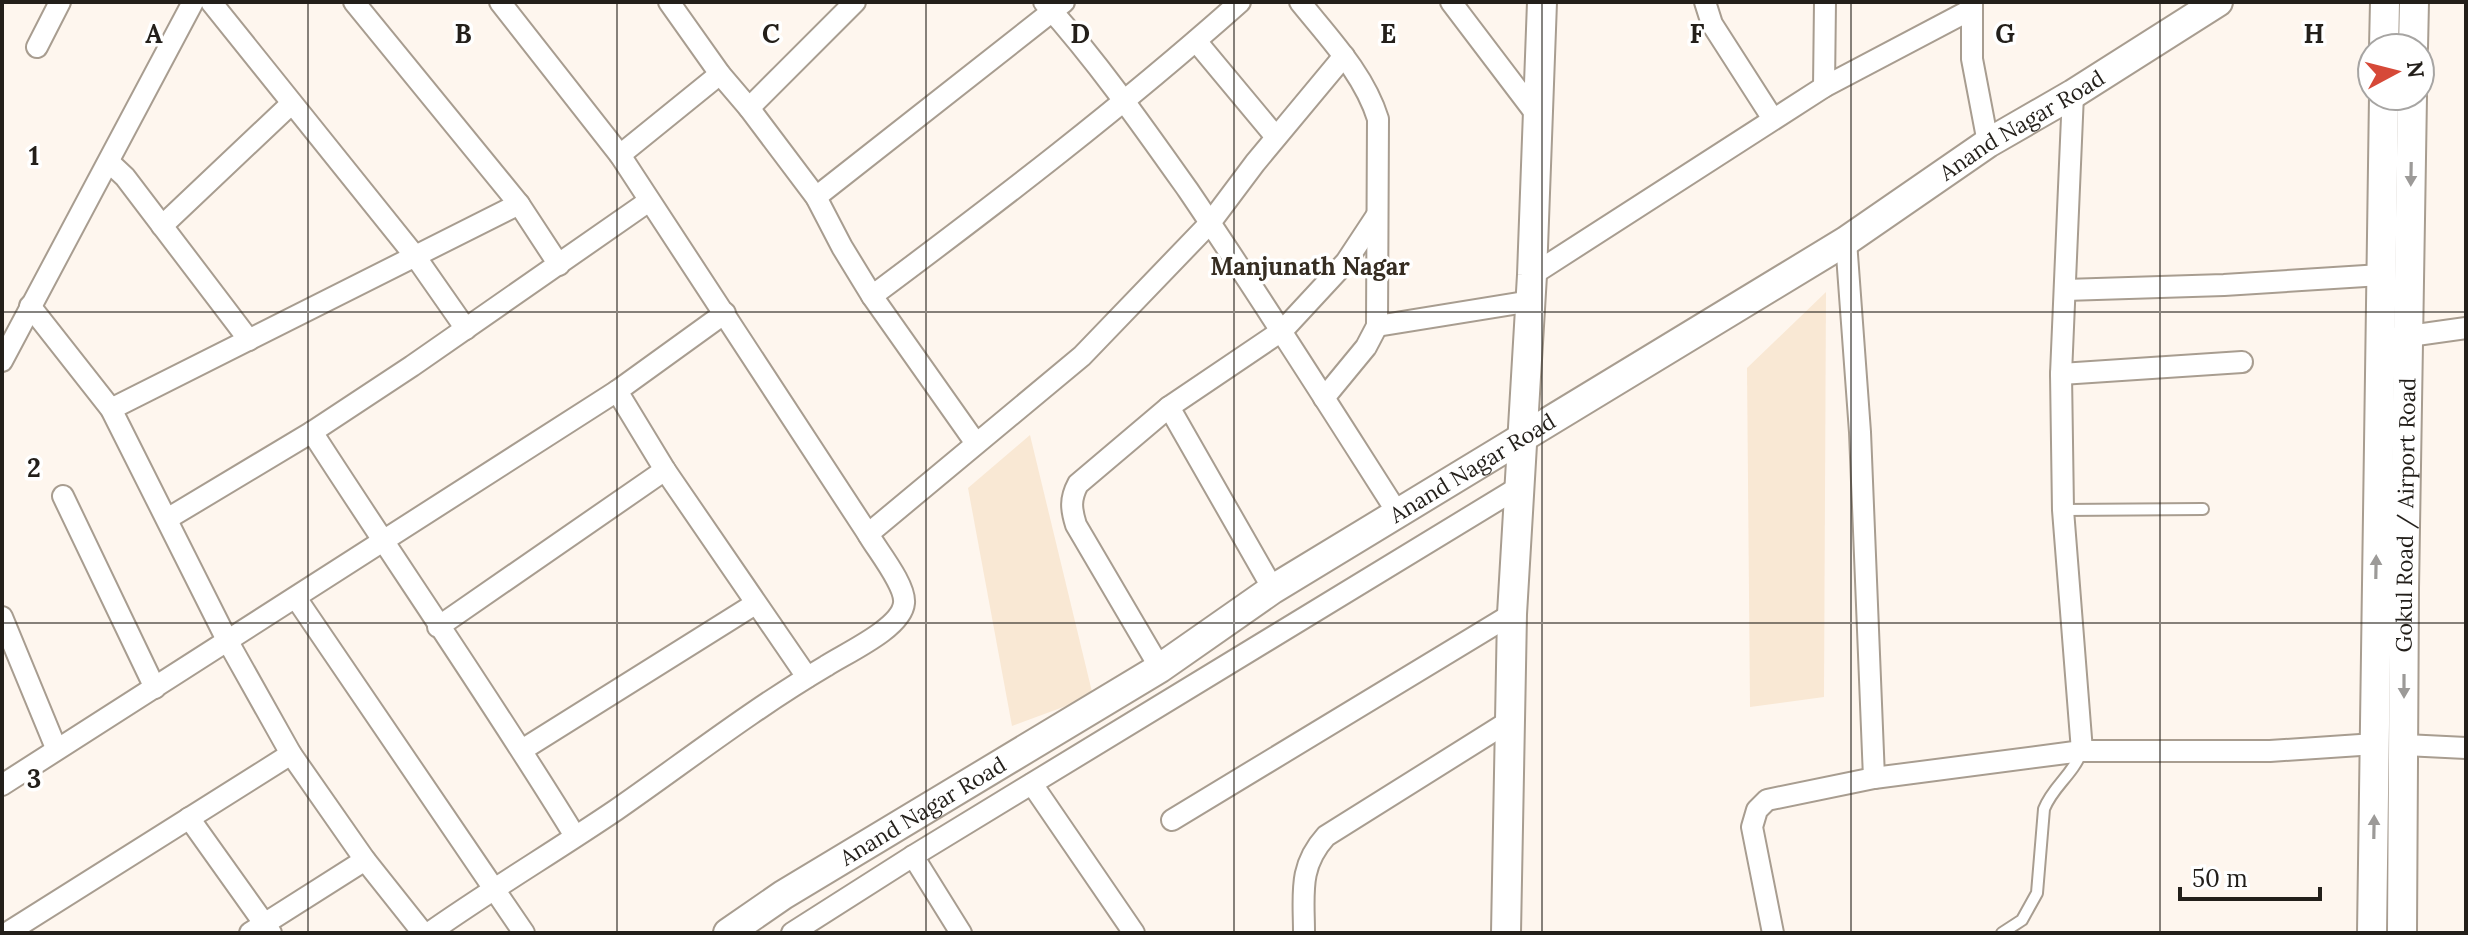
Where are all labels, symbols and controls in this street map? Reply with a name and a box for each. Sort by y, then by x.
text: A [145,17,163,50]
text: B [454,17,472,50]
text: C [762,17,780,50]
text: D [1070,17,1090,50]
text: E [1380,17,1396,50]
text: F [1690,17,1705,50]
text: G [1995,17,2015,50]
text: H [2304,17,2324,50]
north arrow [2356,32,2436,112]
text: N [2401,59,2431,80]
street label: Anand Nagar Road [1933,64,2110,187]
text: 1 [29,139,39,172]
one-way arrow [2405,162,2417,187]
district label: Manjunath Nagar [1210,251,1410,282]
street label: Gokul Road / Airport Road [2390,377,2421,652]
street label: Anand Nagar Road [1384,407,1560,529]
text: 2 [27,451,41,484]
one-way arrow [2370,554,2383,579]
one-way arrow [2398,674,2410,699]
street label: Anand Nagar Road [834,750,1011,872]
text: 3 [27,762,41,795]
one-way arrow [2368,814,2380,839]
scale bar [2180,851,2320,901]
text: 50 m [2192,863,2248,894]

